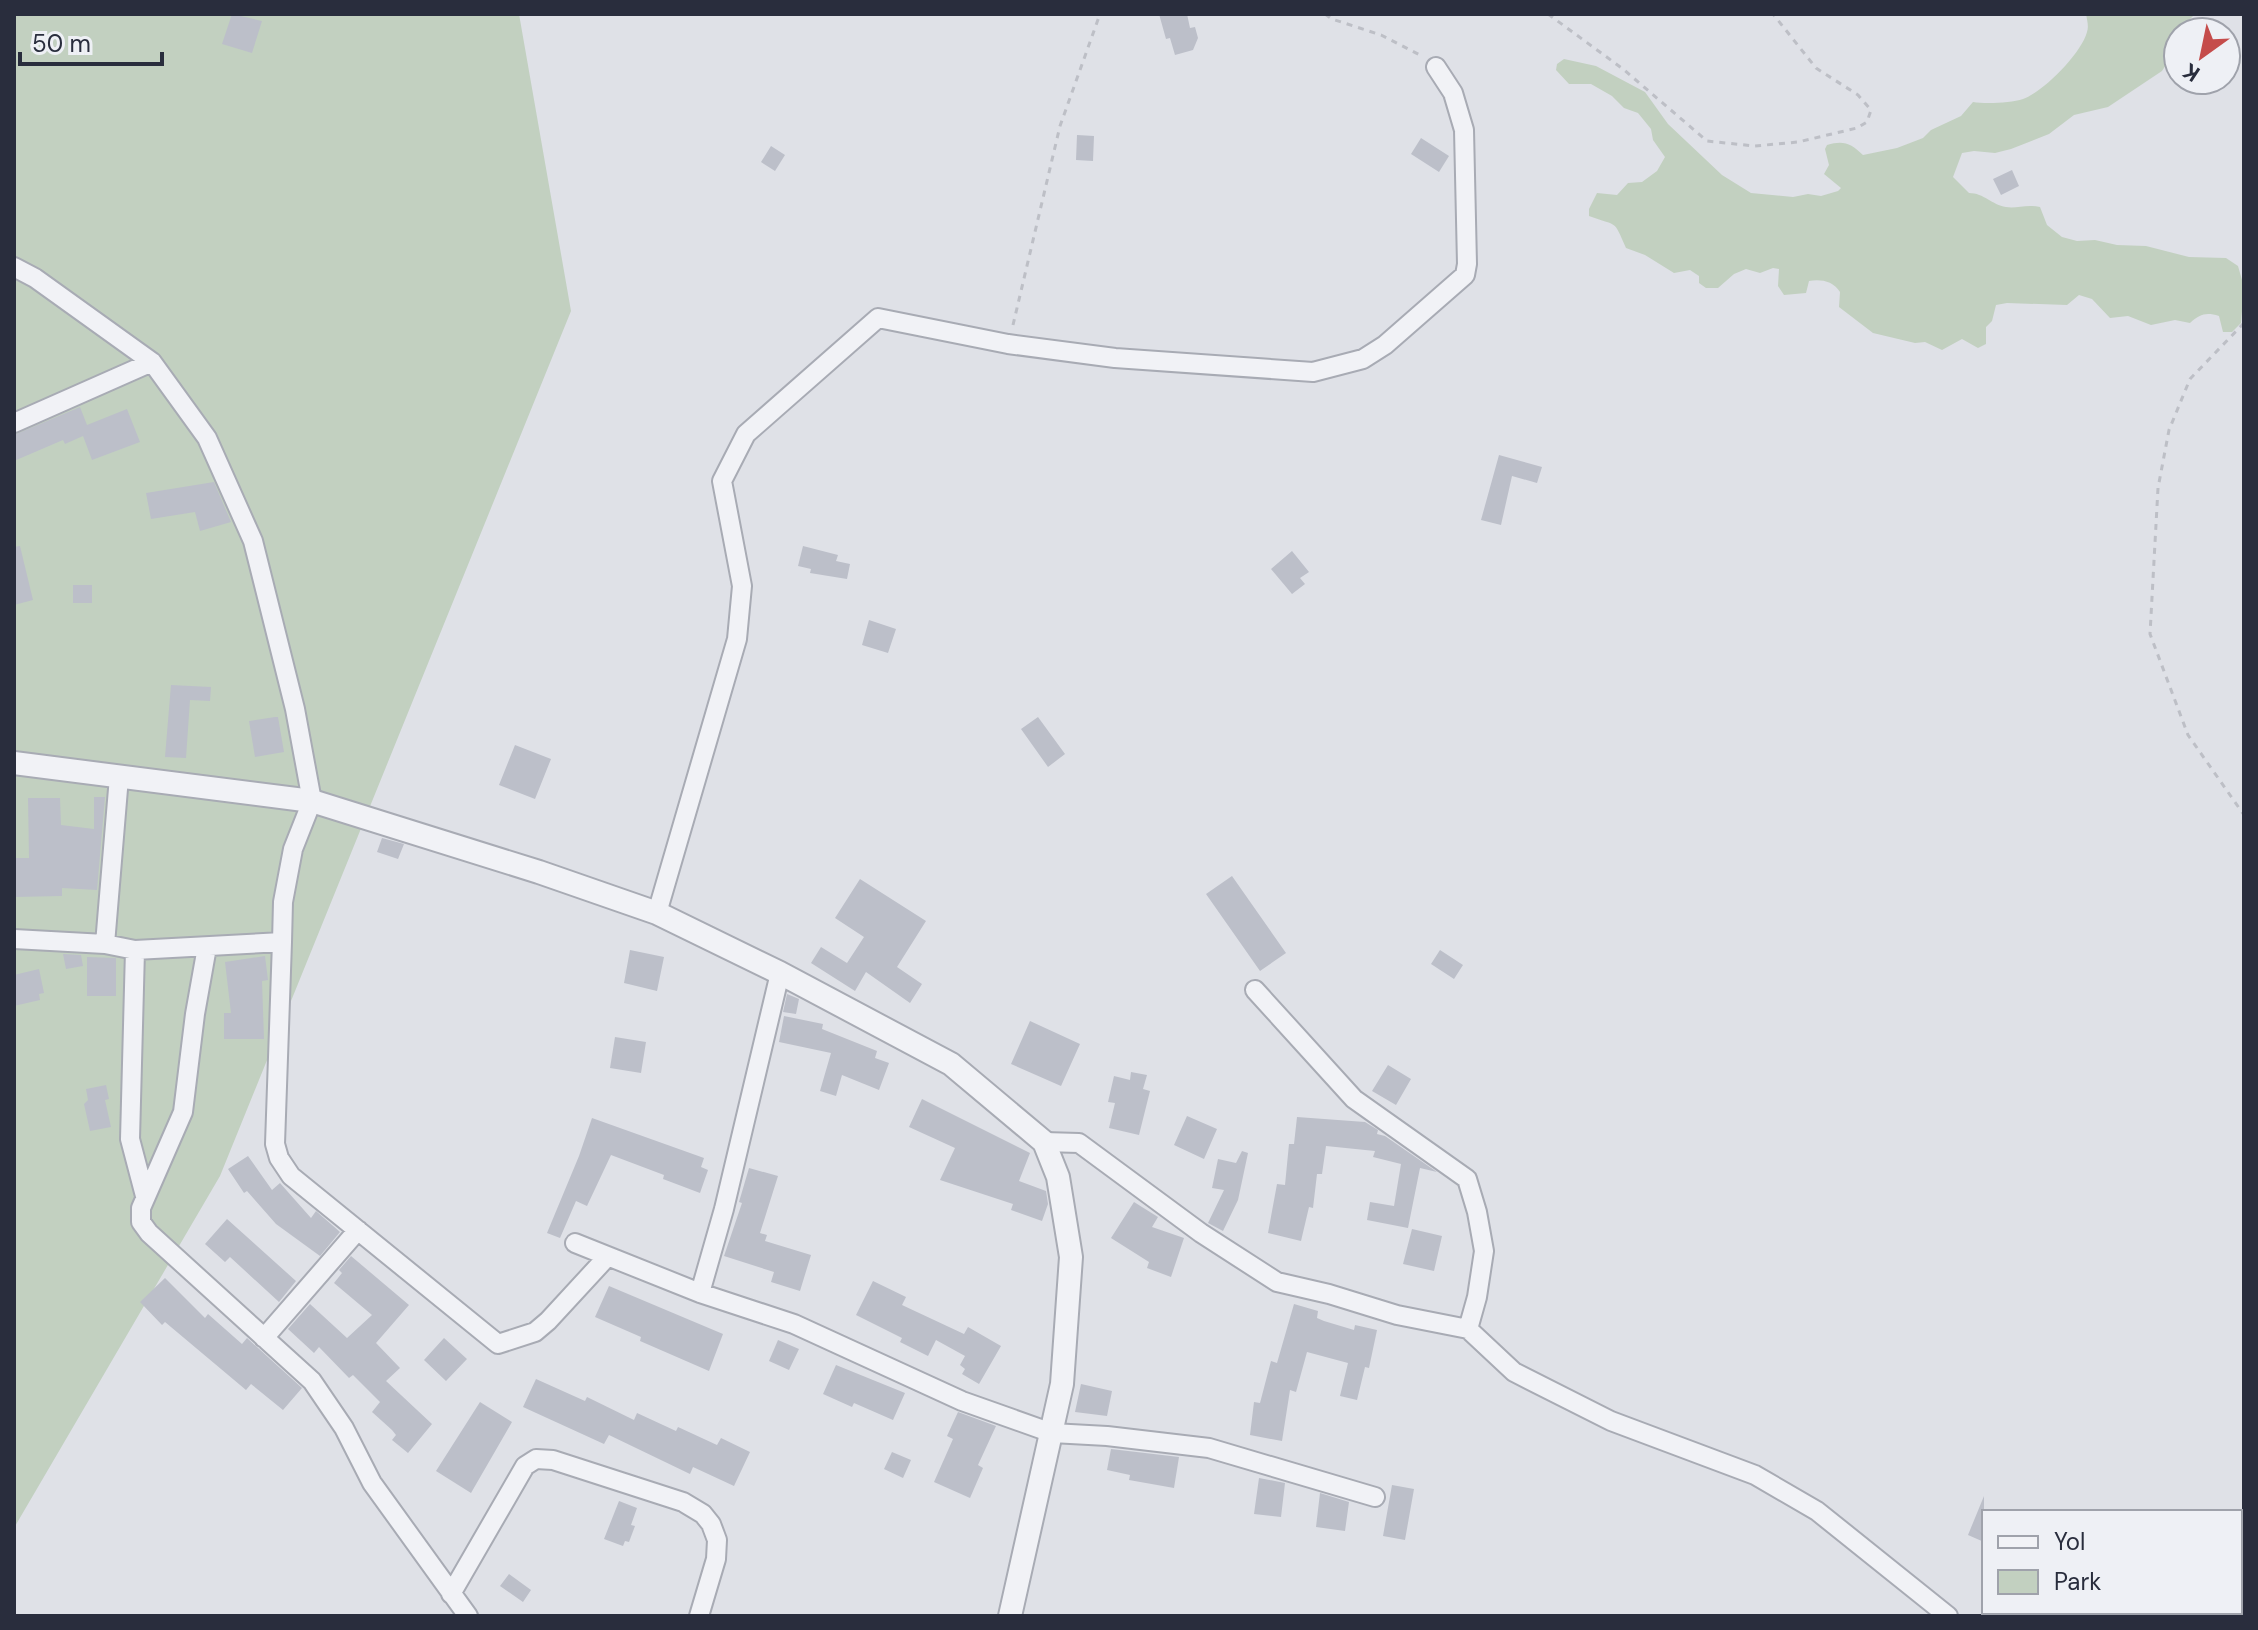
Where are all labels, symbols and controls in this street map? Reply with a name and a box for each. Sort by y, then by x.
scale bar [20,16,162,66]
north arrow [2162,16,2242,96]
text: 50 m [32,28,91,59]
text: K [2177,56,2205,88]
legend [1982,1510,2242,1614]
text: Yol [2054,1526,2085,1557]
text: Park [2054,1566,2101,1597]

